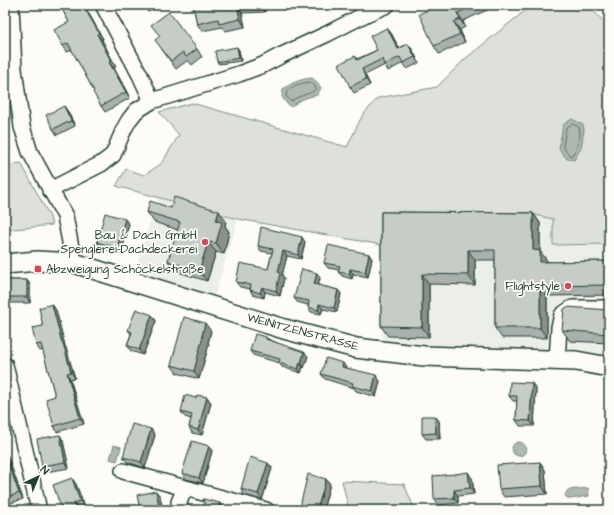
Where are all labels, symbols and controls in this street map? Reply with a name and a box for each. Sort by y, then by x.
place label: Bau & Dach GmbH Spenglerei-Dachdeckerei [60,227,197,259]
marker: Bau & Dach GmbH Spenglerei-Dachdeckerei [200,237,210,247]
place label: Abzweigung Schöckelstraße [46,261,204,279]
marker: Abzweigung Schöckelstraße [33,264,43,274]
place label: Flightstyle [505,278,560,296]
marker: Flightstyle [563,281,573,291]
street label: WEINITZENSTRASSE [245,309,361,355]
north arrow [18,457,58,497]
text: N [37,462,52,478]

